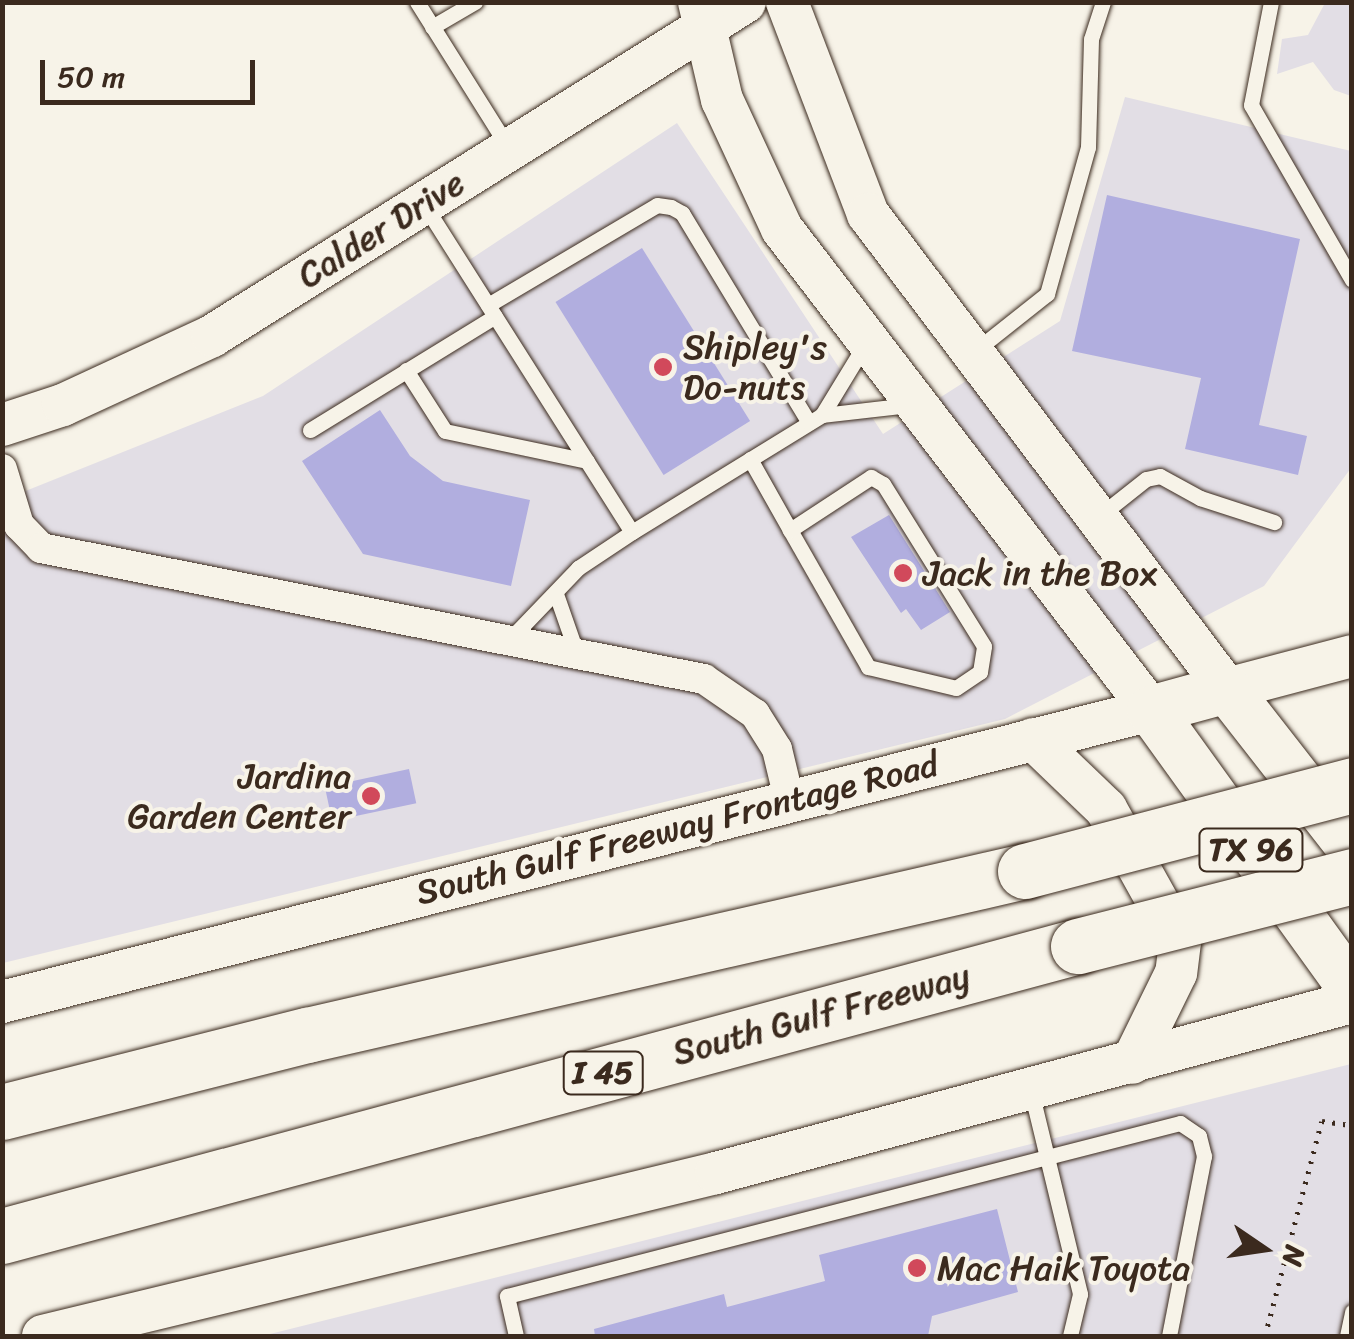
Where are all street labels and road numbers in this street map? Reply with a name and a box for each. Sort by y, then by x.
street label: Calder Drive [290,161,472,297]
street label: South Gulf Freeway Frontage Road [413,743,941,913]
road number: TX 96 [1196,823,1306,877]
street label: South Gulf Freeway [668,954,974,1074]
road number: I 45 [560,1046,646,1100]

